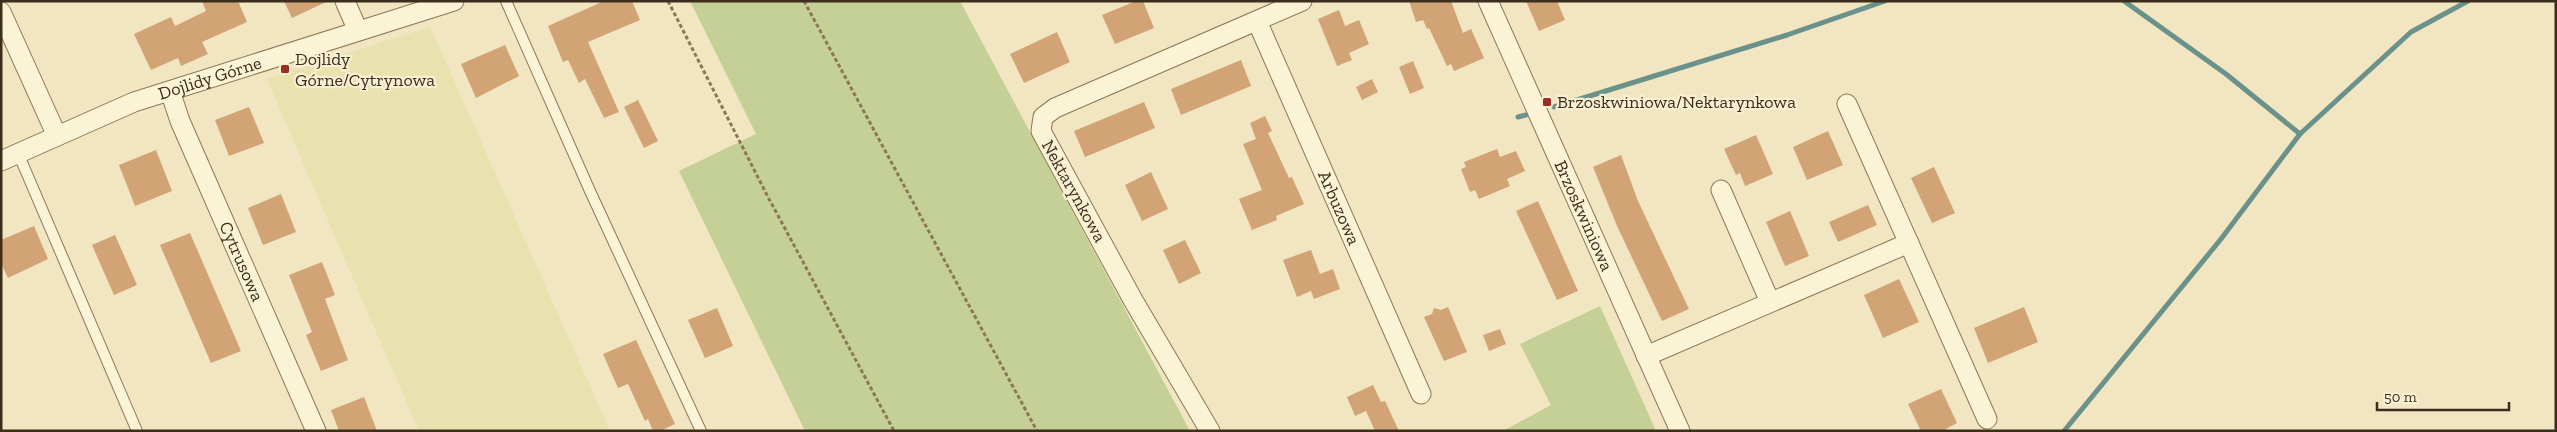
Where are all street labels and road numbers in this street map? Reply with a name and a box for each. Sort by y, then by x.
street label: Dojlidy Górne [156,51,264,105]
street label: Nektarynkowa [1037,136,1111,246]
street label: Brzoskwiniowa [1549,157,1618,275]
street label: Arbuzowa [1313,167,1365,249]
street label: Cytrusowa [215,218,269,305]

